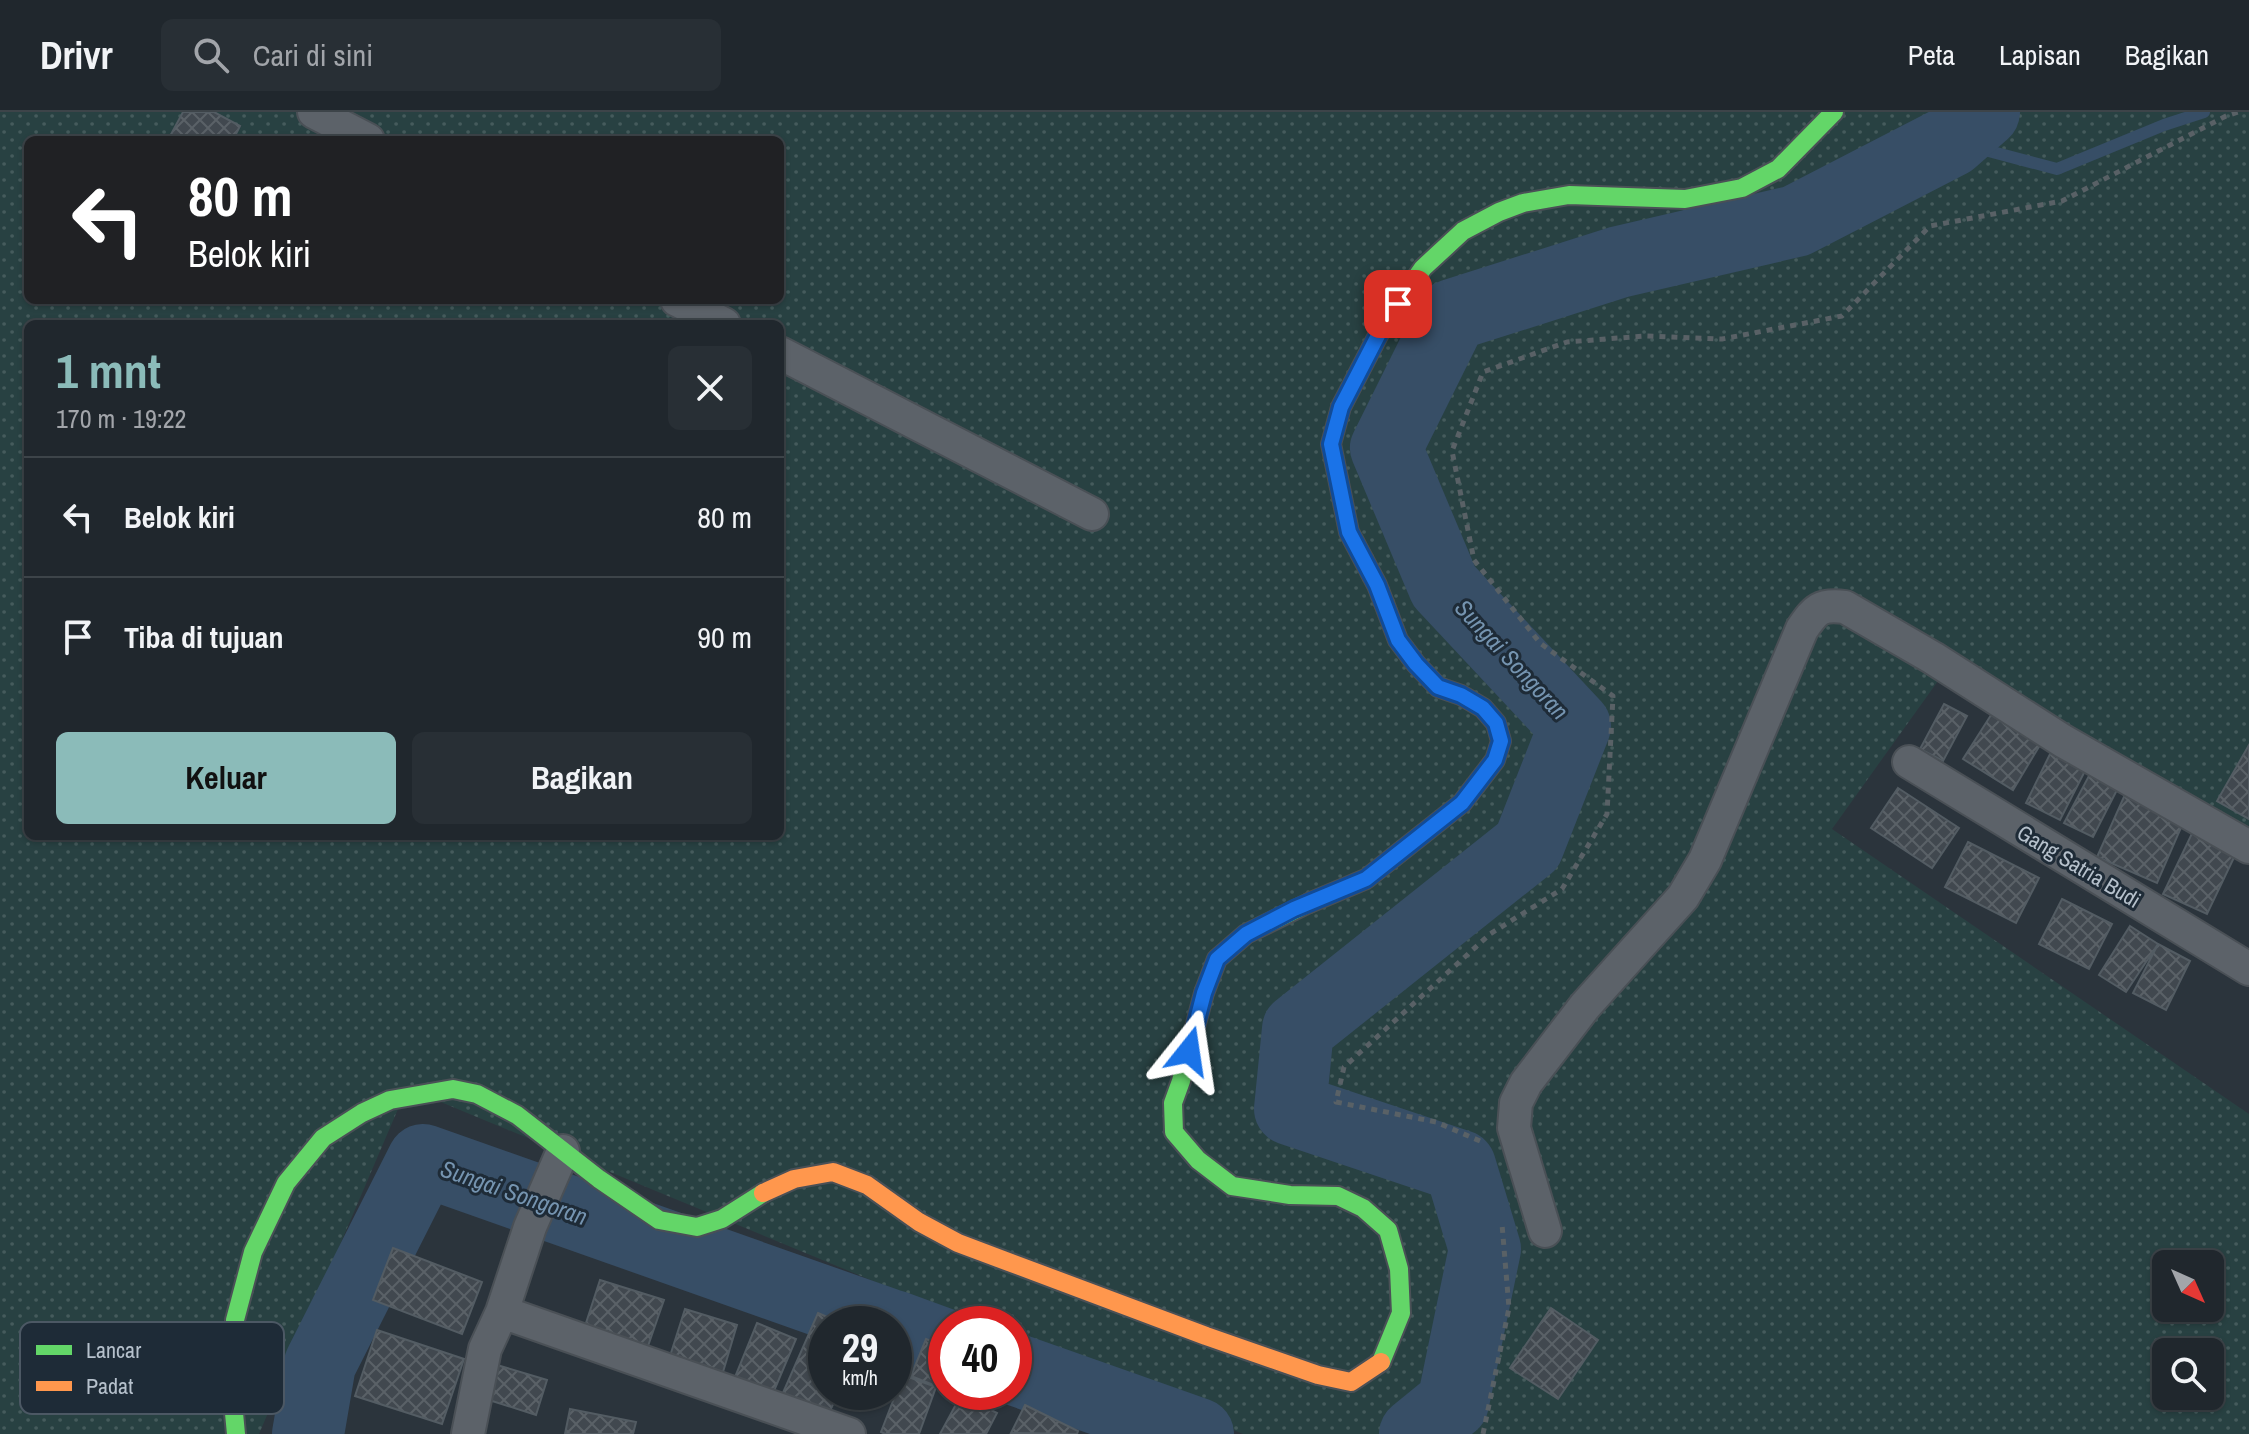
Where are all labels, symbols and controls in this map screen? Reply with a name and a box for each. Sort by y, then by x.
search box [161,19,721,91]
text: Drivr [40,30,113,81]
icon: search [189,33,233,77]
text: Cari di sini [253,35,373,75]
text: Peta [1908,36,1955,74]
text: Lapisan [1999,36,2081,74]
text: Bagikan [2125,36,2209,74]
text: 80 m [188,158,293,233]
icon: left [56,168,160,272]
text: Belok kiri [188,230,311,278]
pin [1364,270,1432,338]
icon: arrive [1376,282,1420,326]
text: 1 mnt [56,338,161,403]
button: close [668,346,752,430]
text: 170 m · 19:22 [56,401,186,436]
icon: left [56,495,100,539]
text: Belok kiri [124,497,235,537]
text: 80 m [697,497,752,537]
water label: Sungai Songoran [1448,592,1576,726]
icon: arrive [56,615,100,659]
text: Tiba di tujuan [124,617,284,657]
text: 90 m [697,617,752,657]
button: Keluar [56,732,396,824]
button: Bagikan [412,732,752,824]
street label: Gang Satria Budi [2012,817,2146,915]
position arrow [1147,1009,1231,1093]
water label: Sungai Songoran [436,1152,592,1232]
north arrow [2152,1250,2224,1322]
map controls [2152,1250,2224,1410]
speed limit sign: 40 [928,1306,1032,1410]
text: 29 [842,1321,878,1374]
legend [20,1322,284,1414]
text: Lancar [86,1335,141,1365]
button: search [2152,1338,2224,1410]
text: km/h [842,1364,878,1391]
text: Padat [86,1371,133,1401]

